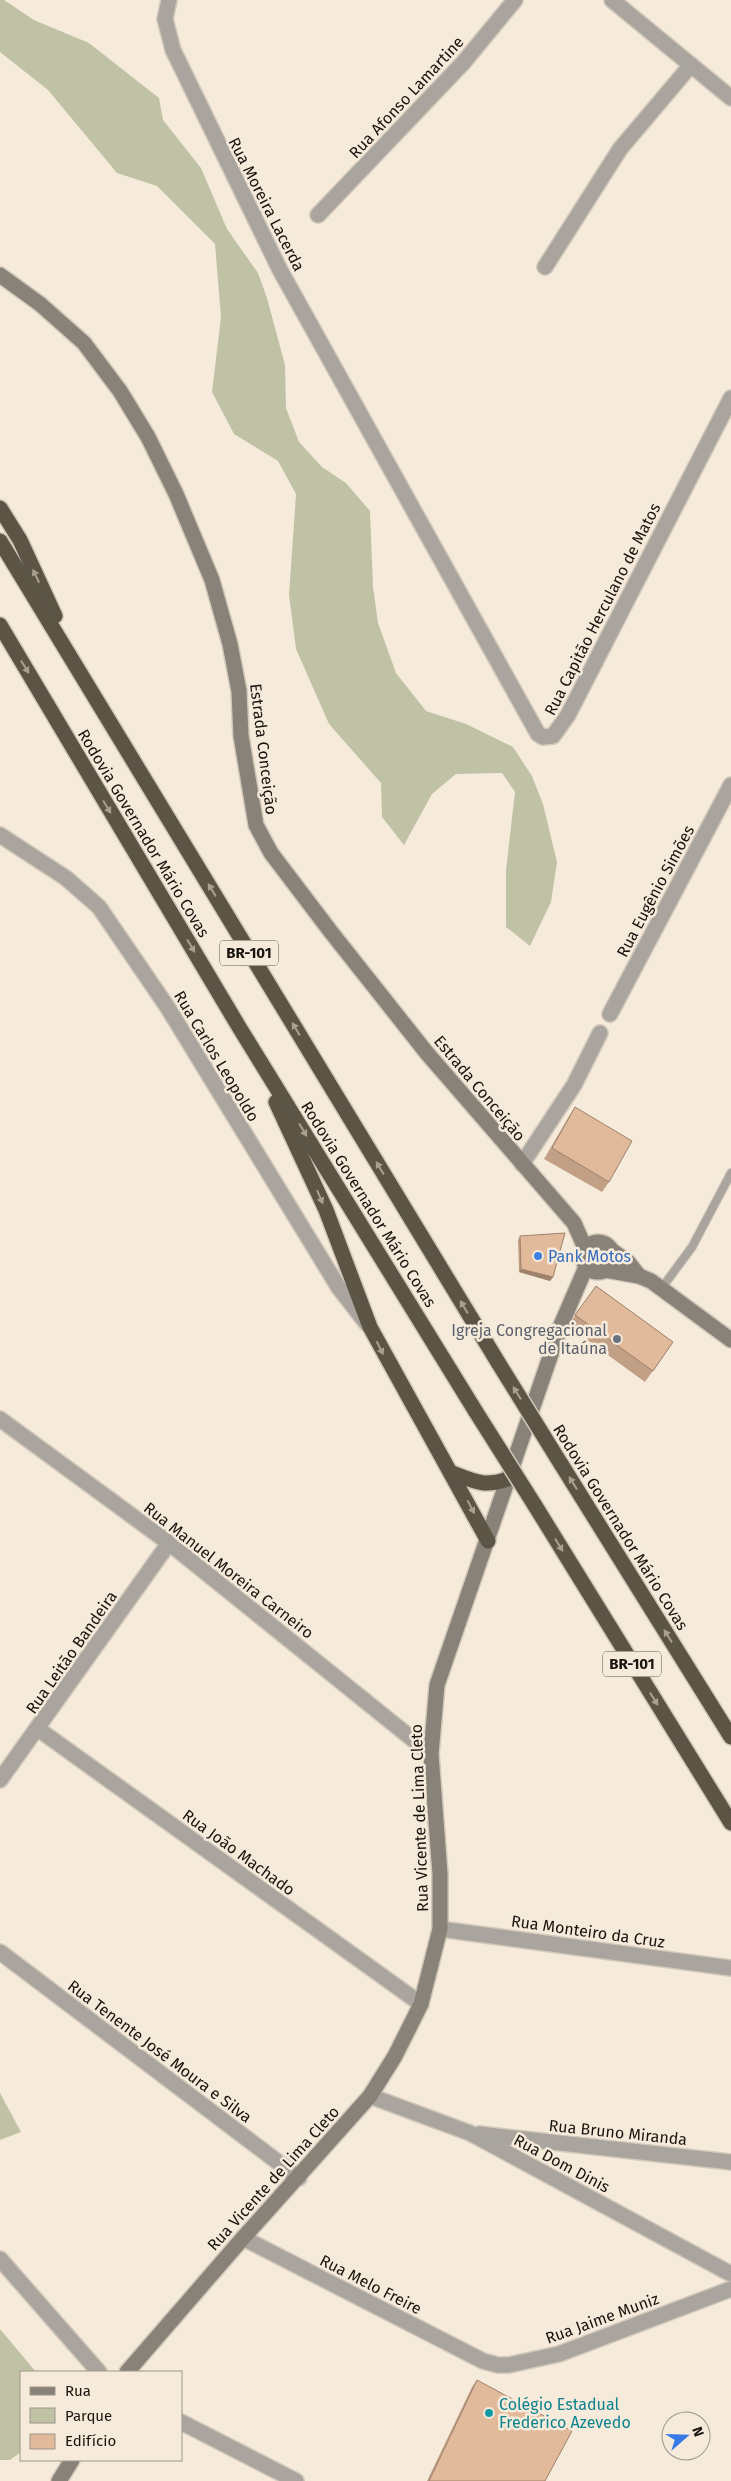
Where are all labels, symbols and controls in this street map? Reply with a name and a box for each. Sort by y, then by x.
street label: Rua Afonso Lamartine [345,33,468,162]
street label: Rua Moreira Lacerda [225,134,309,274]
street label: Rua Capitão Herculano de Matos [540,500,664,719]
one-way arrow [32,569,40,583]
one-way arrow [21,660,30,673]
street label: Estrada Conceição [245,682,281,816]
street label: Rodovia Governador Mário Covas [74,726,213,941]
one-way arrow [102,801,111,814]
street label: Rua Eugênio Simões [613,822,698,960]
one-way arrow [207,884,216,897]
one-way arrow [186,940,195,953]
road number: BR-101 [220,940,278,966]
street label: Rua Carlos Leopoldo [170,987,263,1125]
one-way arrow [291,1023,300,1036]
street label: Estrada Conceição [429,1032,529,1146]
street label: Rodovia Governador Mário Covas [297,1098,440,1311]
one-way arrow [298,1123,307,1137]
one-way arrow [375,1162,384,1175]
one-way arrow [317,1190,325,1204]
place label: Pank Motos [548,1247,631,1266]
marker: Pank Motos [532,1250,544,1262]
one-way arrow [460,1301,469,1314]
place label: Igreja Congregacional de Itaúna [451,1321,607,1358]
marker: Igreja Congregacional de Itaúna [611,1333,623,1345]
one-way arrow [376,1341,384,1355]
one-way arrow [512,1386,522,1399]
street label: Rodovia Governador Mário Covas [549,1421,692,1634]
one-way arrow [569,1476,578,1490]
street label: Rua Manuel Moreira Carneiro [140,1498,317,1643]
one-way arrow [467,1499,475,1514]
one-way arrow [555,1539,564,1552]
street label: Rua Leitão Bandeira [22,1587,121,1717]
one-way arrow [663,1629,673,1643]
road number: BR-101 [603,1652,661,1676]
one-way arrow [649,1692,658,1705]
street label: Rua Vicente de Lima Cleto [407,1724,432,1912]
street label: Rua João Machado [179,1805,299,1899]
street label: Rua Monteiro da Cruz [510,1911,666,1952]
street label: Rua Tenente José Moura e Silva [64,1976,255,2127]
street label: Rua Vicente de Lima Cleto [203,2102,343,2255]
street label: Rua Bruno Miranda [548,2116,688,2149]
street label: Rua Dom Dinis [511,2130,613,2197]
street label: Rua Melo Freire [317,2251,425,2318]
street label: Rua Jaime Muniz [543,2289,662,2348]
legend [20,2371,182,2461]
text: Rua [65,2382,91,2400]
place label: Colégio Estadual Frederico Azevedo [499,2395,631,2432]
text: Parque [65,2407,112,2425]
marker: Colégio Estadual Frederico Azevedo [483,2407,495,2419]
north arrow [661,2411,711,2461]
text: N [688,2424,707,2439]
text: Edifício [65,2432,116,2450]

